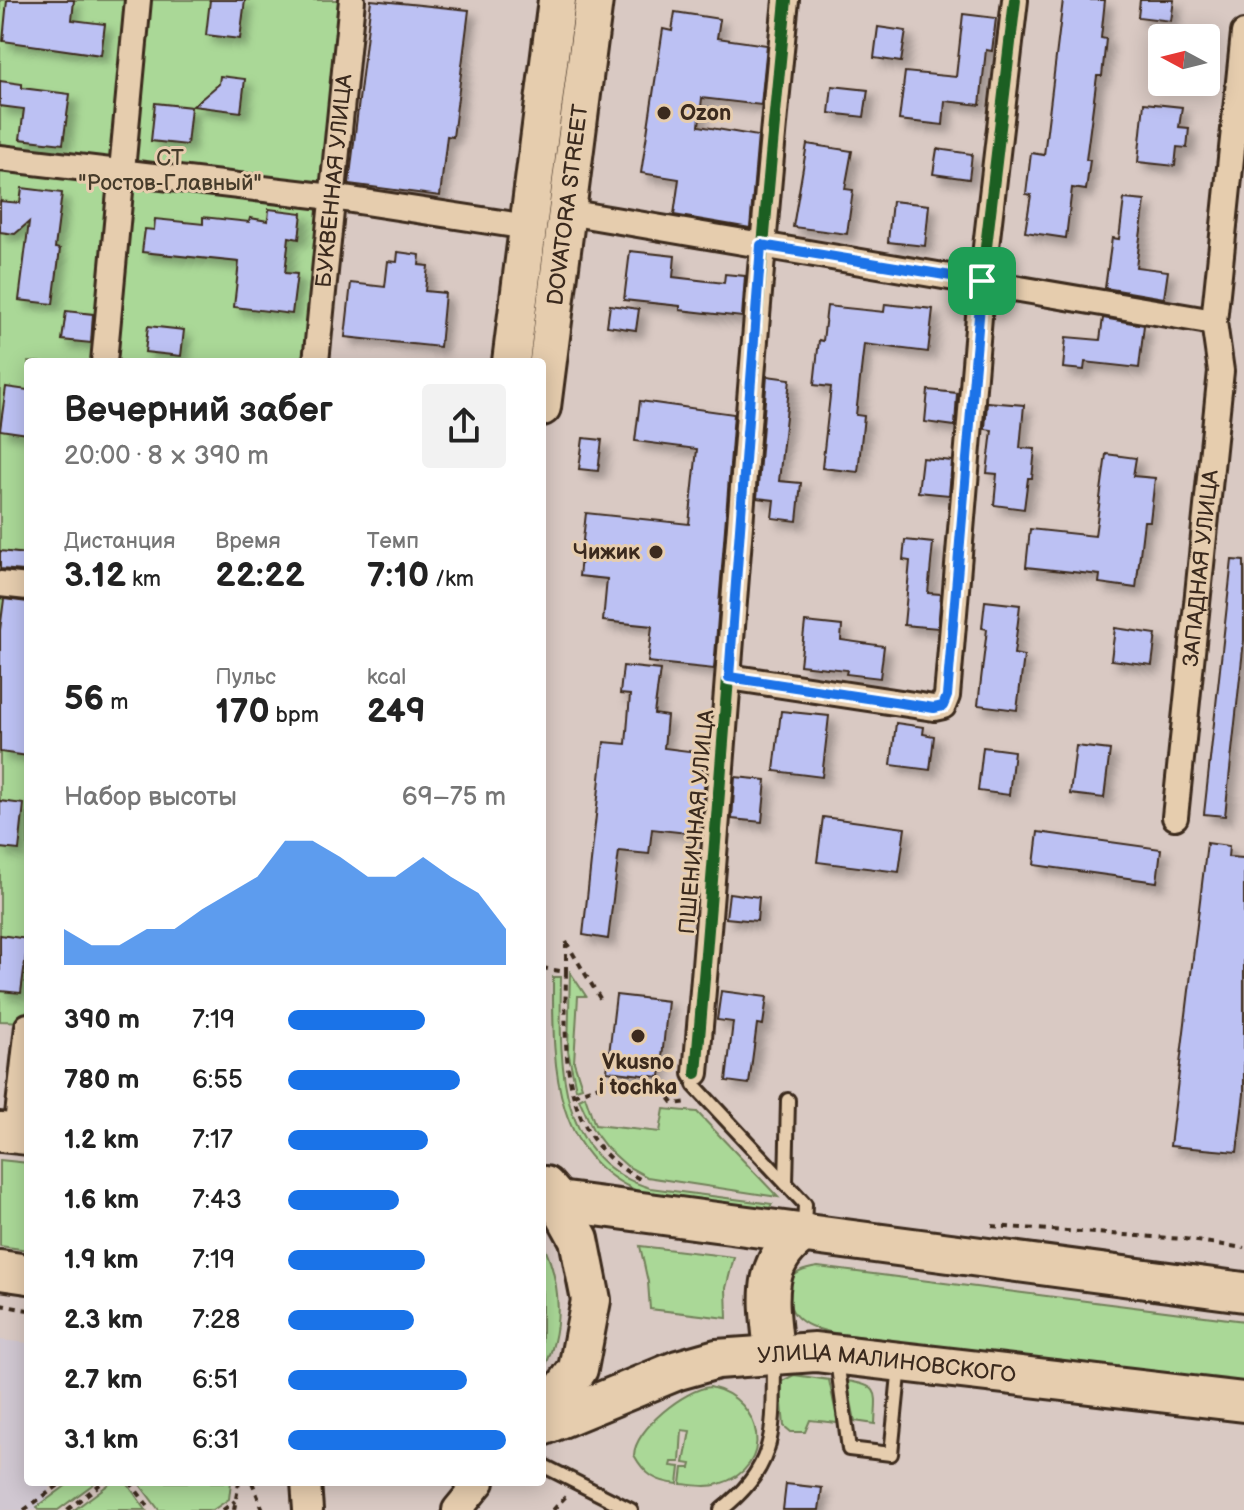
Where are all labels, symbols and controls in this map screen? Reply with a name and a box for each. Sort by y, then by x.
north arrow [1148,24,1220,96]
map controls [1148,24,1220,96]
street label: БУКВЕННАЯ УЛИЦА [310,72,358,289]
place label: Ozon [680,100,731,127]
street label: DOVATORA STREET [542,103,594,307]
marker: Ozon [655,104,673,122]
park label: СТ "Ростов-Главный" [78,145,262,197]
pin [948,247,1016,315]
icon: arrive [960,259,1004,303]
button: share [422,384,506,468]
text: Вечерний забег [64,389,333,432]
text: 20:00 · 8 × 390 m [64,441,269,472]
street label: ЗАПАДНАЯ УЛИЦА [1177,468,1224,668]
text: Дистанция [64,528,175,555]
text: Время [215,528,281,555]
text: Темп [367,528,419,555]
place label: Чижик [573,539,640,566]
marker: Чижик [647,543,665,561]
text: 3.12 [64,555,126,596]
text: 22:22 [215,555,305,596]
text: 7:10 [367,555,429,596]
text: km [126,566,161,593]
text: /km [429,566,474,593]
text: Пульс [215,664,276,691]
text: kcal [367,664,406,691]
text: 56 [64,678,104,719]
text: m [104,689,128,716]
text: 170 [215,691,270,732]
text: 249 [367,691,426,732]
text: bpm [270,702,319,729]
street label: ПШЕНИЧНАЯ УЛИЦА [674,708,720,935]
text: Набор высоты [64,782,237,813]
text: 69–75 m [402,782,506,813]
text: 390 m [64,1005,140,1036]
text: 7:19 [192,1005,235,1036]
marker: Vkusno i tochka [629,1027,647,1045]
place label: Vkusno i tochka [599,1049,677,1101]
text: 780 m [64,1065,139,1096]
text: 6:55 [192,1065,243,1096]
text: 1.2 km [64,1125,139,1156]
text: 7:17 [192,1125,233,1156]
text: 1.6 km [64,1185,139,1216]
text: 7:43 [192,1185,242,1216]
text: 1.9 km [64,1245,139,1276]
text: 7:19 [192,1245,235,1276]
text: 2.3 km [64,1305,143,1336]
text: 7:28 [192,1305,241,1336]
street label: УЛИЦА МАЛИНОВСКОГО [756,1338,1018,1389]
text: 2.7 km [64,1365,142,1396]
text: 6:51 [192,1365,238,1396]
text: 3.1 km [64,1425,139,1456]
text: 6:31 [192,1425,239,1456]

